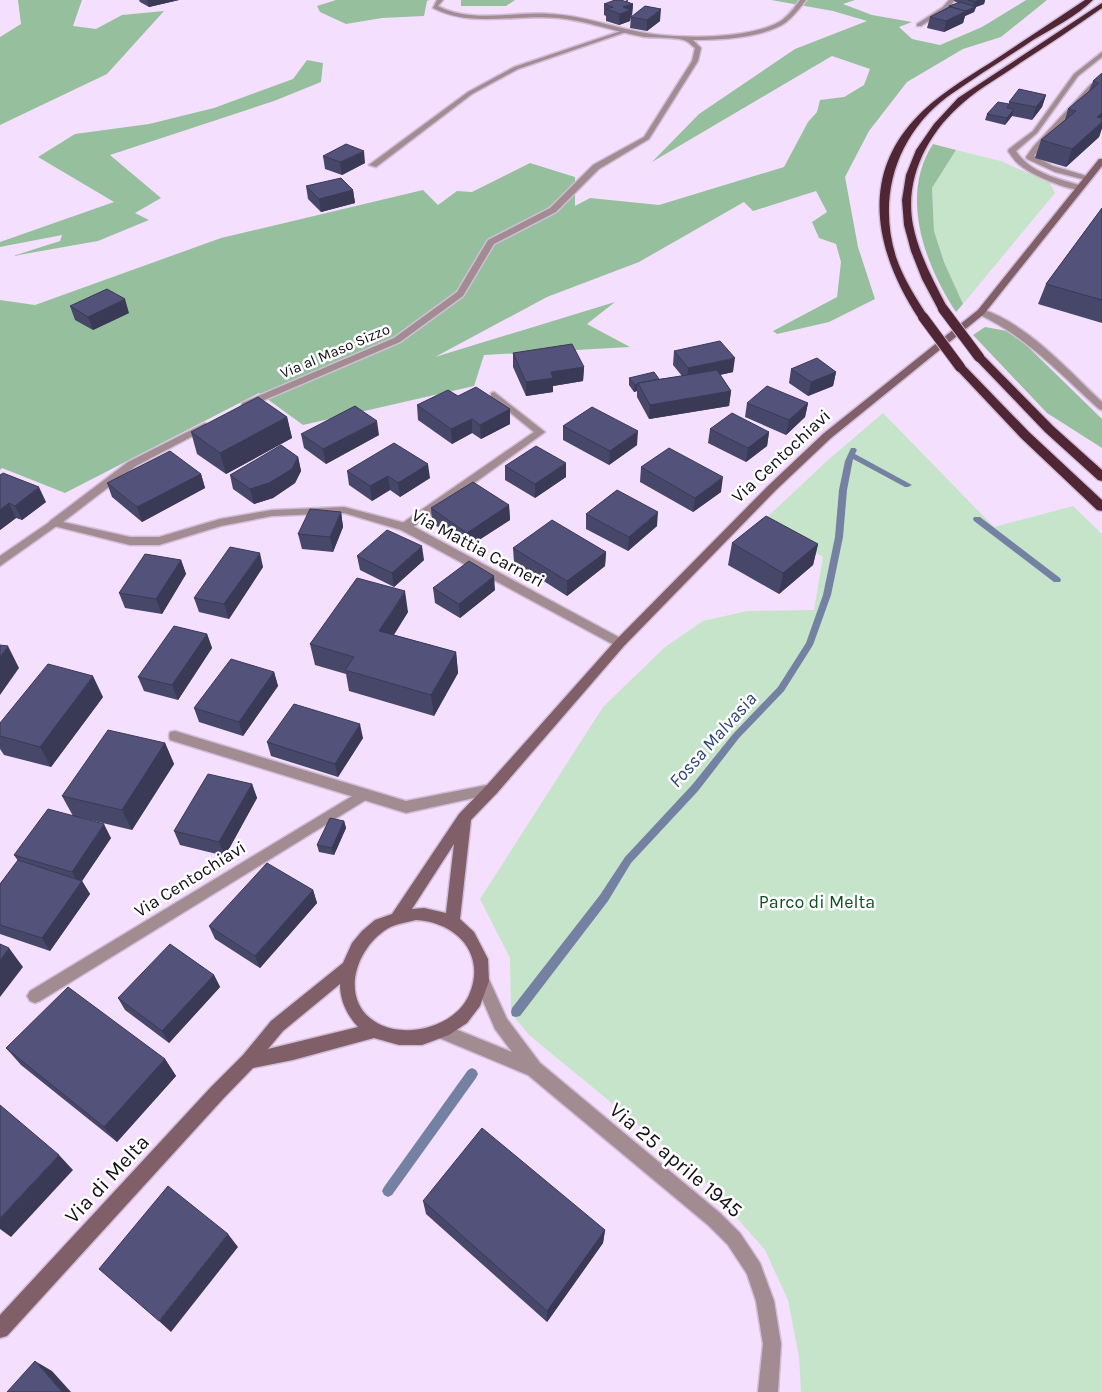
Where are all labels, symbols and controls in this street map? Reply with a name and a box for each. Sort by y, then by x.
street label: Via al Maso Sizzo [277,320,393,382]
street label: Via Centochiavi [727,405,835,507]
street label: Via Mattia Carneri [408,504,548,592]
water label: Fossa Malvasia [665,688,761,792]
street label: Via Centochiavi [130,836,250,922]
park label: Parco di Melta [759,891,875,913]
street label: Via 25 aprile 1945 [605,1098,747,1222]
street label: Via di Melta [60,1130,154,1228]

